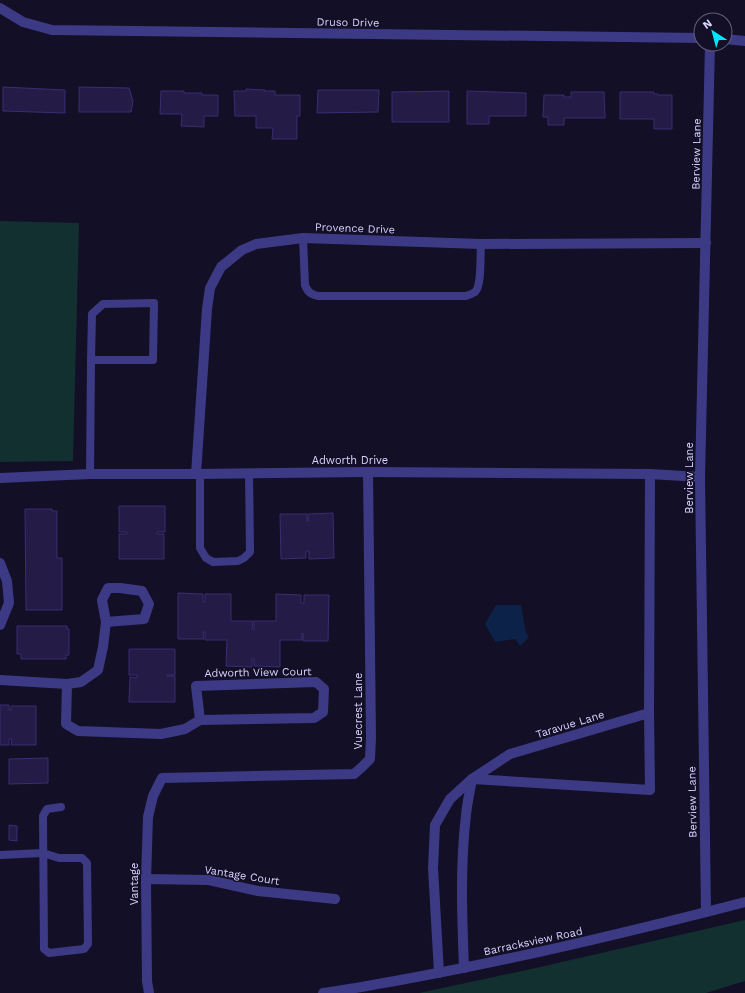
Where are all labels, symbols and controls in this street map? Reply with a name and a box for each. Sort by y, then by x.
north arrow [693,12,733,52]
street label: Druso Drive [317,15,379,30]
text: N [700,17,715,32]
street label: Berview Lane [689,118,704,190]
street label: Provence Drive [315,221,395,236]
street label: Berview Lane [683,442,696,514]
street label: Adworth Drive [312,454,388,467]
street label: Adworth View Court [204,665,312,680]
street label: Vuecrest Lane [352,673,365,749]
street label: Taravue Lane [534,708,606,741]
street label: Berview Lane [685,766,700,838]
street label: Vantage [128,863,141,905]
street label: Vantage Court [203,863,281,888]
street label: Barracksview Road [482,925,584,958]

